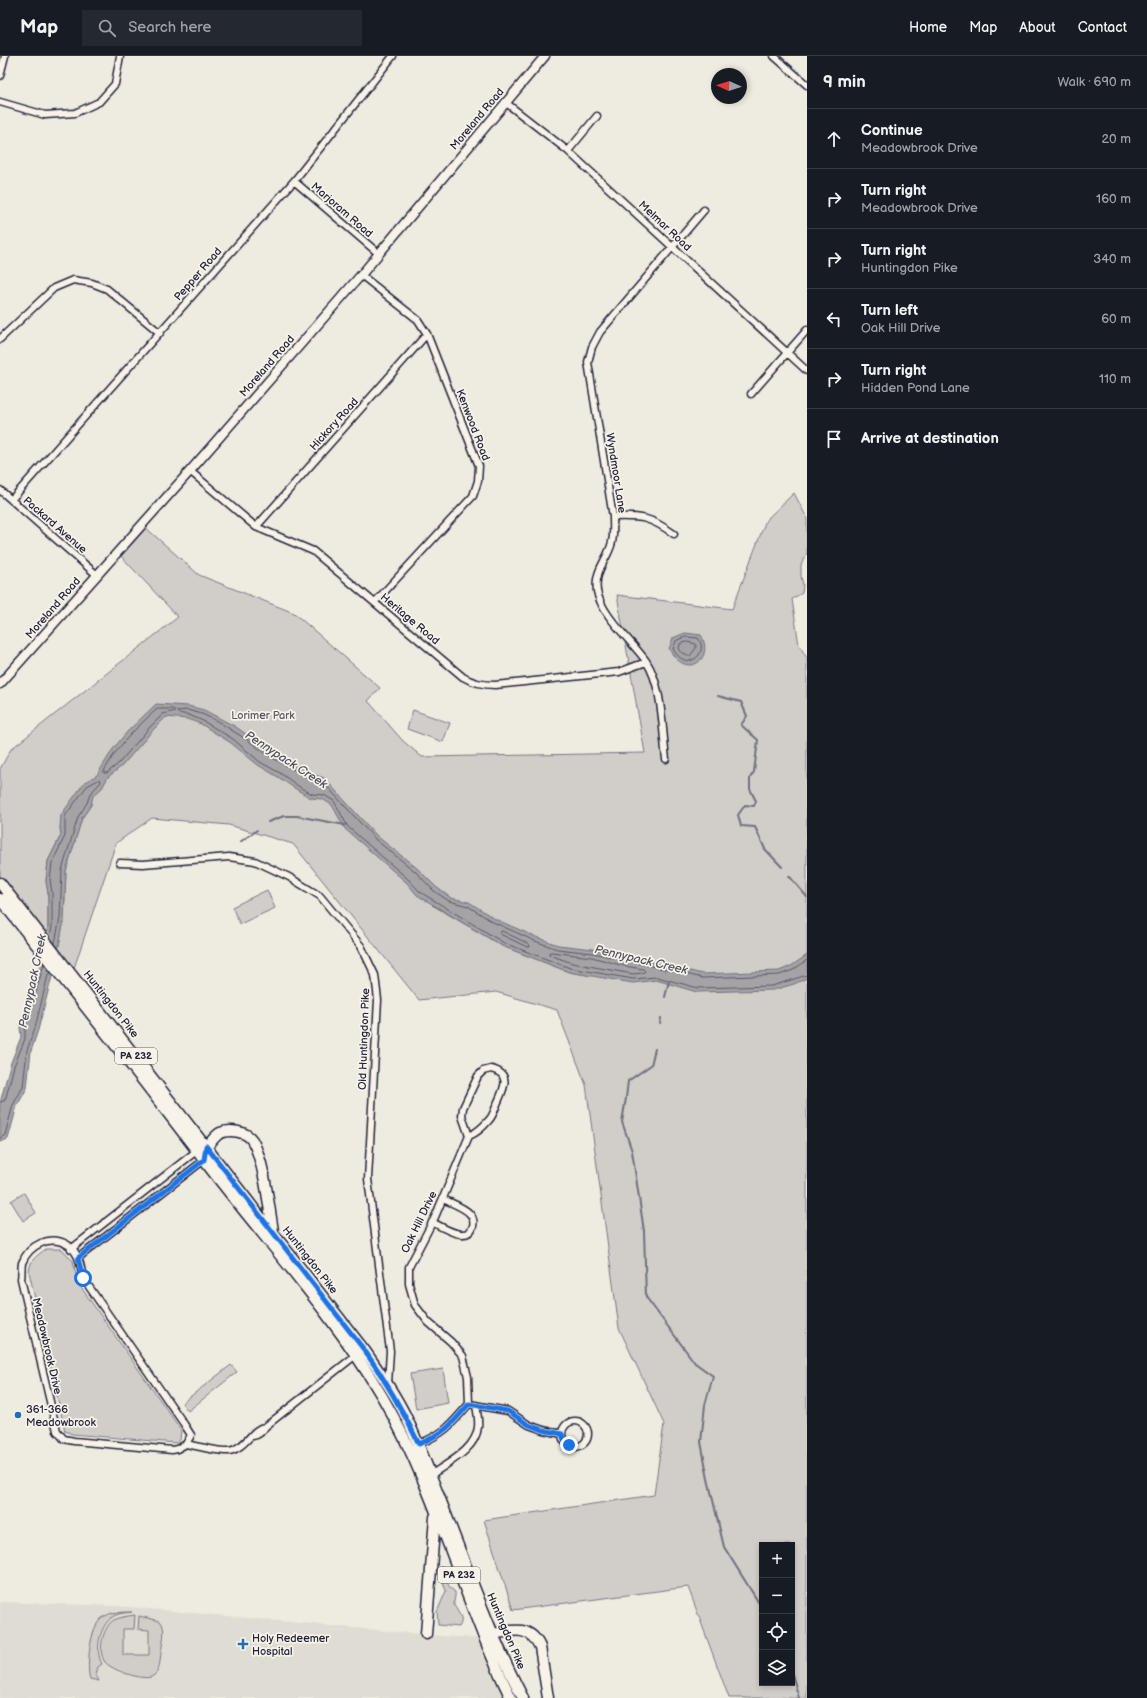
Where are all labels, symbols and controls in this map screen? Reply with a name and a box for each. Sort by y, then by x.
search box [82,10,362,46]
text: Map [20,16,58,39]
icon: search [96,17,118,39]
text: Search here [128,18,211,37]
text: Home [909,19,947,36]
text: Map [969,19,997,36]
text: About [1019,19,1056,36]
text: Contact [1078,19,1127,36]
north arrow [711,68,747,104]
text: 9 min [823,72,866,92]
text: Walk · 690 m [1057,74,1131,90]
street label: Moreland Road [447,85,507,153]
text: Continue [861,121,923,140]
icon: ahead [823,128,845,150]
text: 20 m [1101,131,1131,147]
text: Meadowbrook Drive [861,140,978,156]
street label: Marjoram Road [309,180,375,240]
text: Turn right [861,181,926,200]
icon: right [823,188,845,210]
text: 160 m [1096,191,1131,207]
street label: Melmar Road [636,198,694,254]
text: Meadowbrook Drive [861,200,978,216]
text: Turn right [861,241,926,260]
street label: Pepper Road [172,245,224,303]
icon: right [823,248,845,270]
text: 340 m [1093,251,1131,267]
text: Huntingdon Pike [861,260,958,276]
text: Turn left [861,301,918,320]
icon: left [823,308,845,330]
text: 60 m [1101,311,1131,327]
text: Oak Hill Drive [861,320,940,336]
street label: Moreland Road [237,333,297,399]
text: Turn right [861,361,926,380]
icon: right [823,368,845,390]
text: 110 m [1099,371,1131,387]
text: Hidden Pond Lane [861,380,970,396]
street label: Kenwood Road [453,388,493,462]
street label: Hickory Road [307,395,361,453]
icon: arrive [823,428,845,450]
text: Arrive at destination [861,429,999,448]
street label: Wyndmoor Lane [603,432,629,514]
street label: Packard Avenue [21,494,90,556]
street label: Moreland Road [23,575,83,641]
street label: Heritage Road [378,591,442,647]
park label: Lorimer Park [231,709,295,722]
water label: Pennypack Creek [242,728,331,793]
water label: Pennypack Creek [16,932,50,1029]
water label: Pennypack Creek [593,942,690,978]
street label: Huntingdon Pike [81,968,142,1041]
street label: Old Huntingdon Pike [356,987,372,1090]
road number: PA 232 [115,1048,157,1064]
street label: Oak Hill Drive [398,1189,440,1255]
street label: Huntingdon Pike [280,1224,341,1297]
route start [74,1269,92,1287]
street label: Meadowbrook Drive [30,1296,65,1396]
place label: 361-366 Meadowbrook [26,1403,97,1429]
marker: 361-366 Meadowbrook [13,1410,23,1420]
route end [560,1436,578,1454]
map controls [759,1542,795,1686]
button: + [759,1542,795,1578]
road number: PA 232 [438,1567,480,1583]
button: − [759,1578,795,1614]
street label: Huntingdon Pike [484,1591,528,1672]
button: locate [759,1614,795,1650]
place label: Holy Redeemer Hospital [252,1632,330,1658]
marker: Holy Redeemer Hospital [237,1638,249,1650]
button: layers [759,1650,795,1686]

